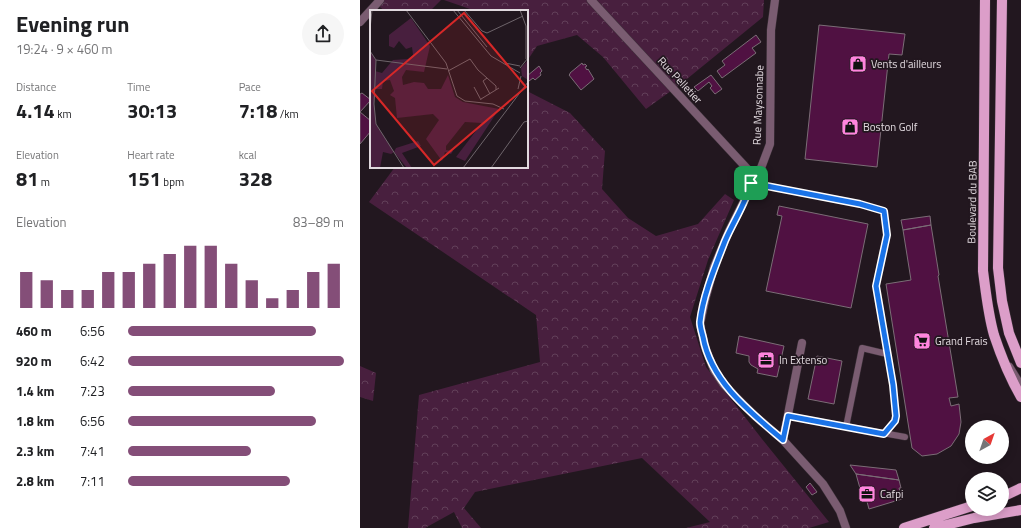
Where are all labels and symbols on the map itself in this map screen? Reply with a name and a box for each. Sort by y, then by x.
inset map [370,10,528,168]
street label: Rue Pelletier [654,53,706,107]
shop icon: Vents d'ailleurs [848,54,868,74]
place label: Vents d'ailleurs [871,56,941,72]
street label: Rue Maysonnabe [749,64,767,145]
shop icon: Boston Golf [840,117,860,137]
place label: Boston Golf [863,119,918,135]
street label: Boulevard du BAB [963,160,981,244]
pin [734,166,768,200]
supermarket icon: Grand Frais [912,331,932,351]
place label: Grand Frais [935,333,988,349]
office icon: In Extenso [756,350,776,370]
place label: In Extenso [779,352,828,368]
north arrow [965,420,1009,464]
office icon: Cafpi [857,484,877,504]
place label: Cafpi [880,486,903,502]

